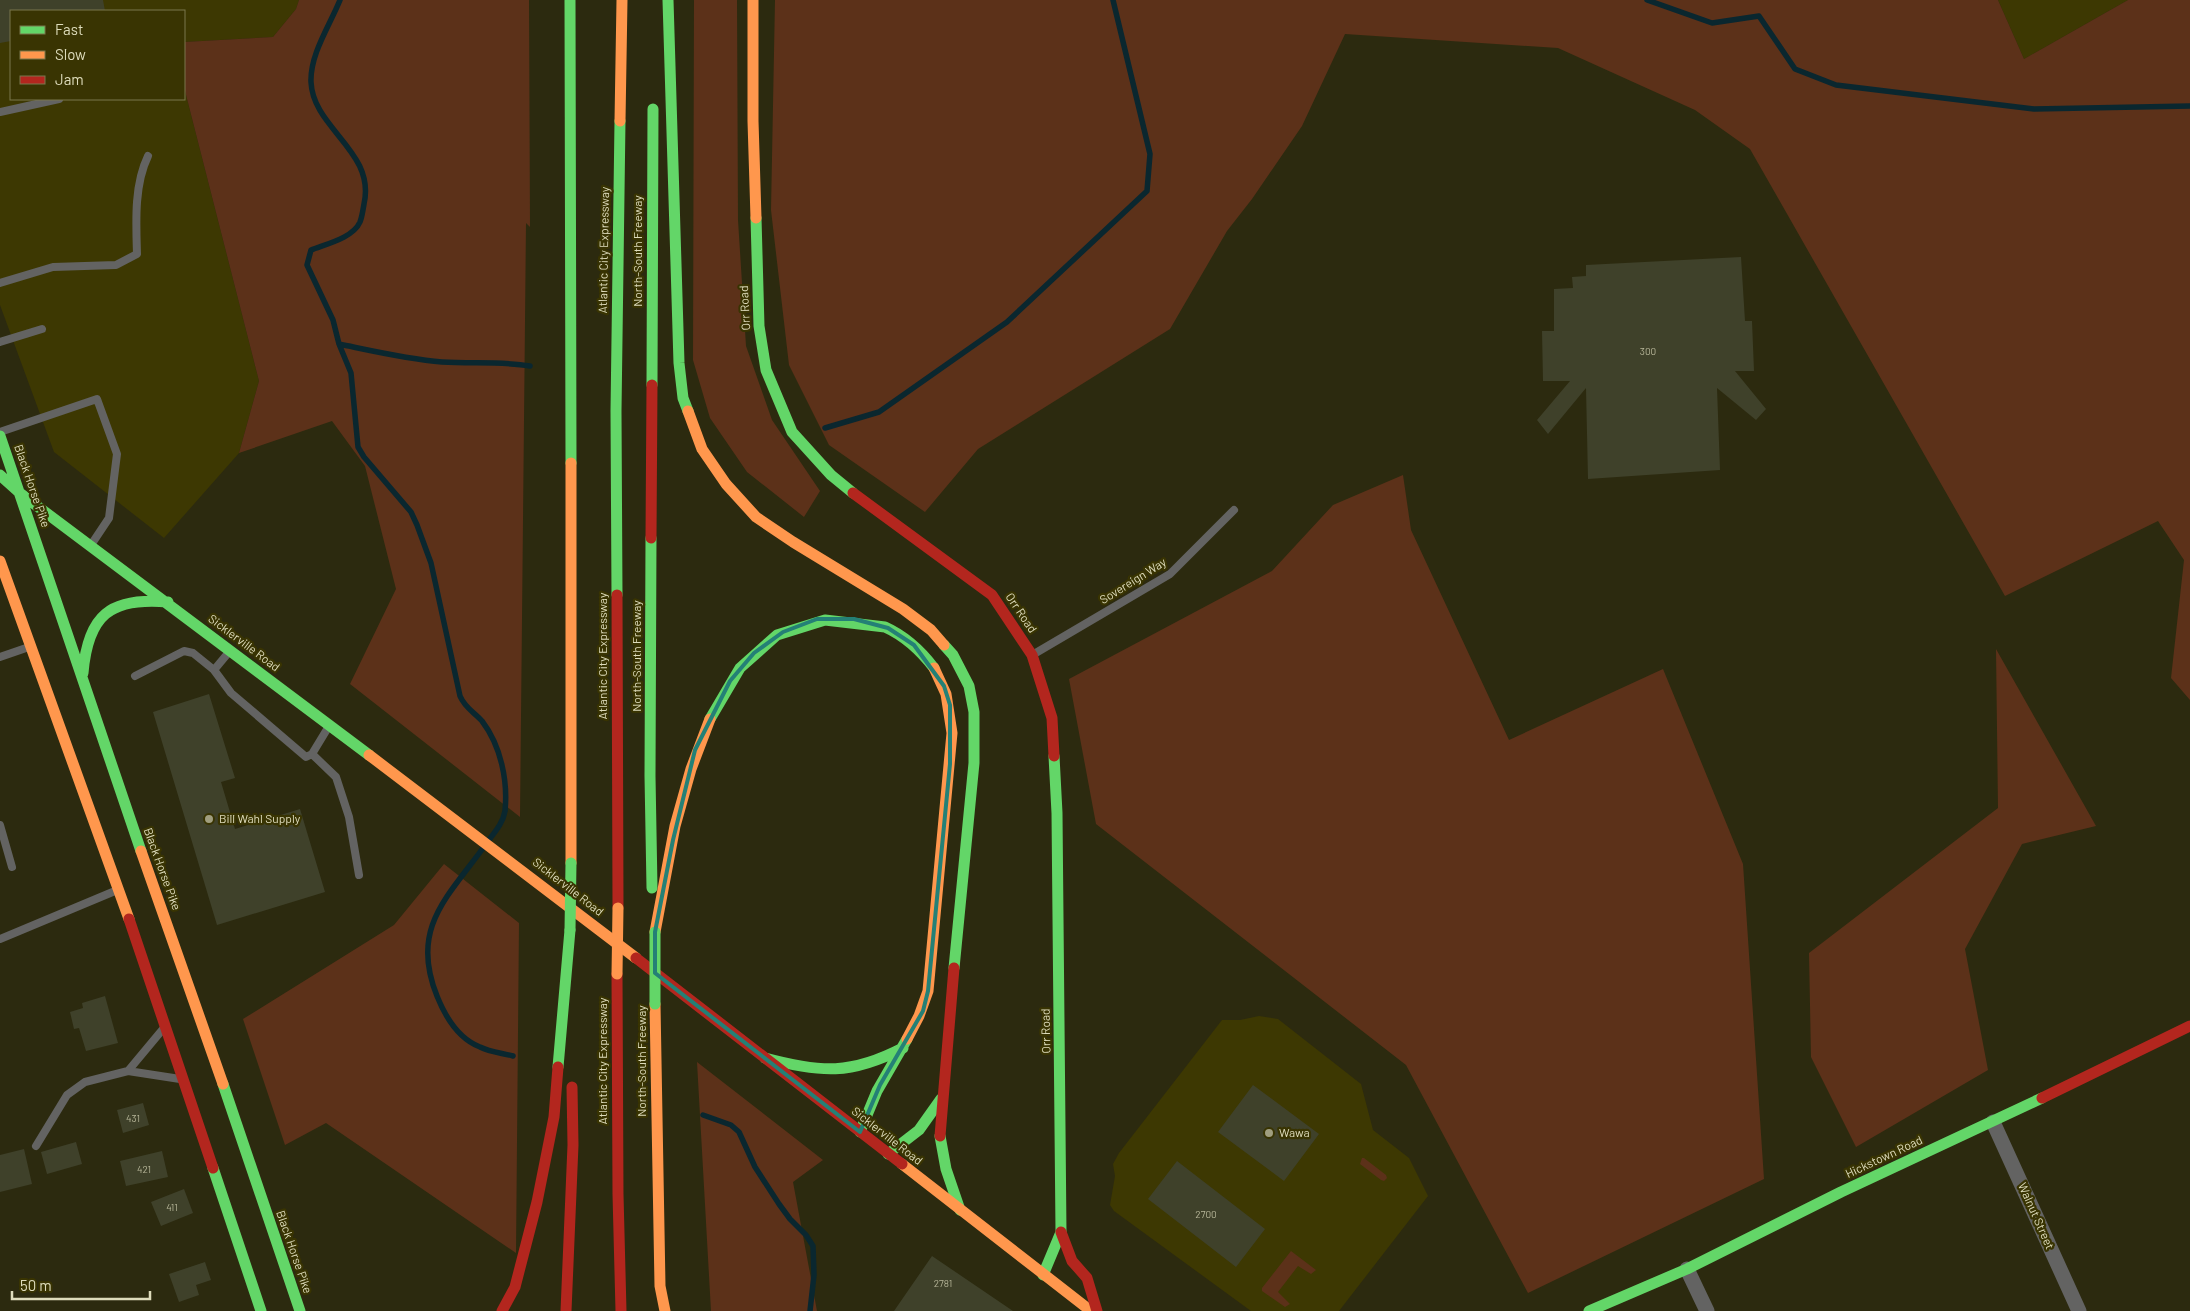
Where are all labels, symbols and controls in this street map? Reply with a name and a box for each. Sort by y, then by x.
legend [10,10,185,100]
text: Fast [55,20,83,38]
text: Slow [55,45,86,63]
text: Jam [55,70,84,88]
street label: Atlantic City Expressway [595,186,611,314]
street label: North-South Freeway [630,195,644,307]
street label: Orr Road [736,285,752,331]
house number: 300 [1640,345,1656,357]
street label: Black Horse Pike [12,442,54,529]
street label: Sovereign Way [1097,554,1169,606]
street label: Orr Road [1003,590,1040,635]
street label: Atlantic City Expressway [595,592,609,719]
street label: North-South Freeway [629,600,643,712]
street label: Sicklerville Road [206,611,283,674]
place label: Bill Wahl Supply [219,811,301,825]
marker: Bill Wahl Supply [203,813,215,825]
street label: Black Horse Pike [142,826,184,912]
street label: Sicklerville Road [531,854,607,918]
street label: Atlantic City Expressway [595,997,609,1124]
street label: North-South Freeway [634,1005,648,1117]
street label: Orr Road [1038,1008,1052,1054]
street label: Sicklerville Road [850,1103,926,1167]
house number: 431 [126,1112,140,1124]
place label: Wawa [1279,1125,1310,1139]
marker: Wawa [1263,1127,1275,1139]
street label: Hickstown Road [1843,1132,1924,1180]
house number: 421 [137,1163,151,1175]
street label: Walnut Street [2016,1180,2058,1251]
house number: 411 [166,1201,178,1213]
street label: Black Horse Pike [274,1208,316,1295]
house number: 2700 [1195,1208,1217,1220]
scale bar [12,1268,150,1300]
text: 50 m [20,1276,52,1294]
house number: 2781 [934,1277,952,1289]

